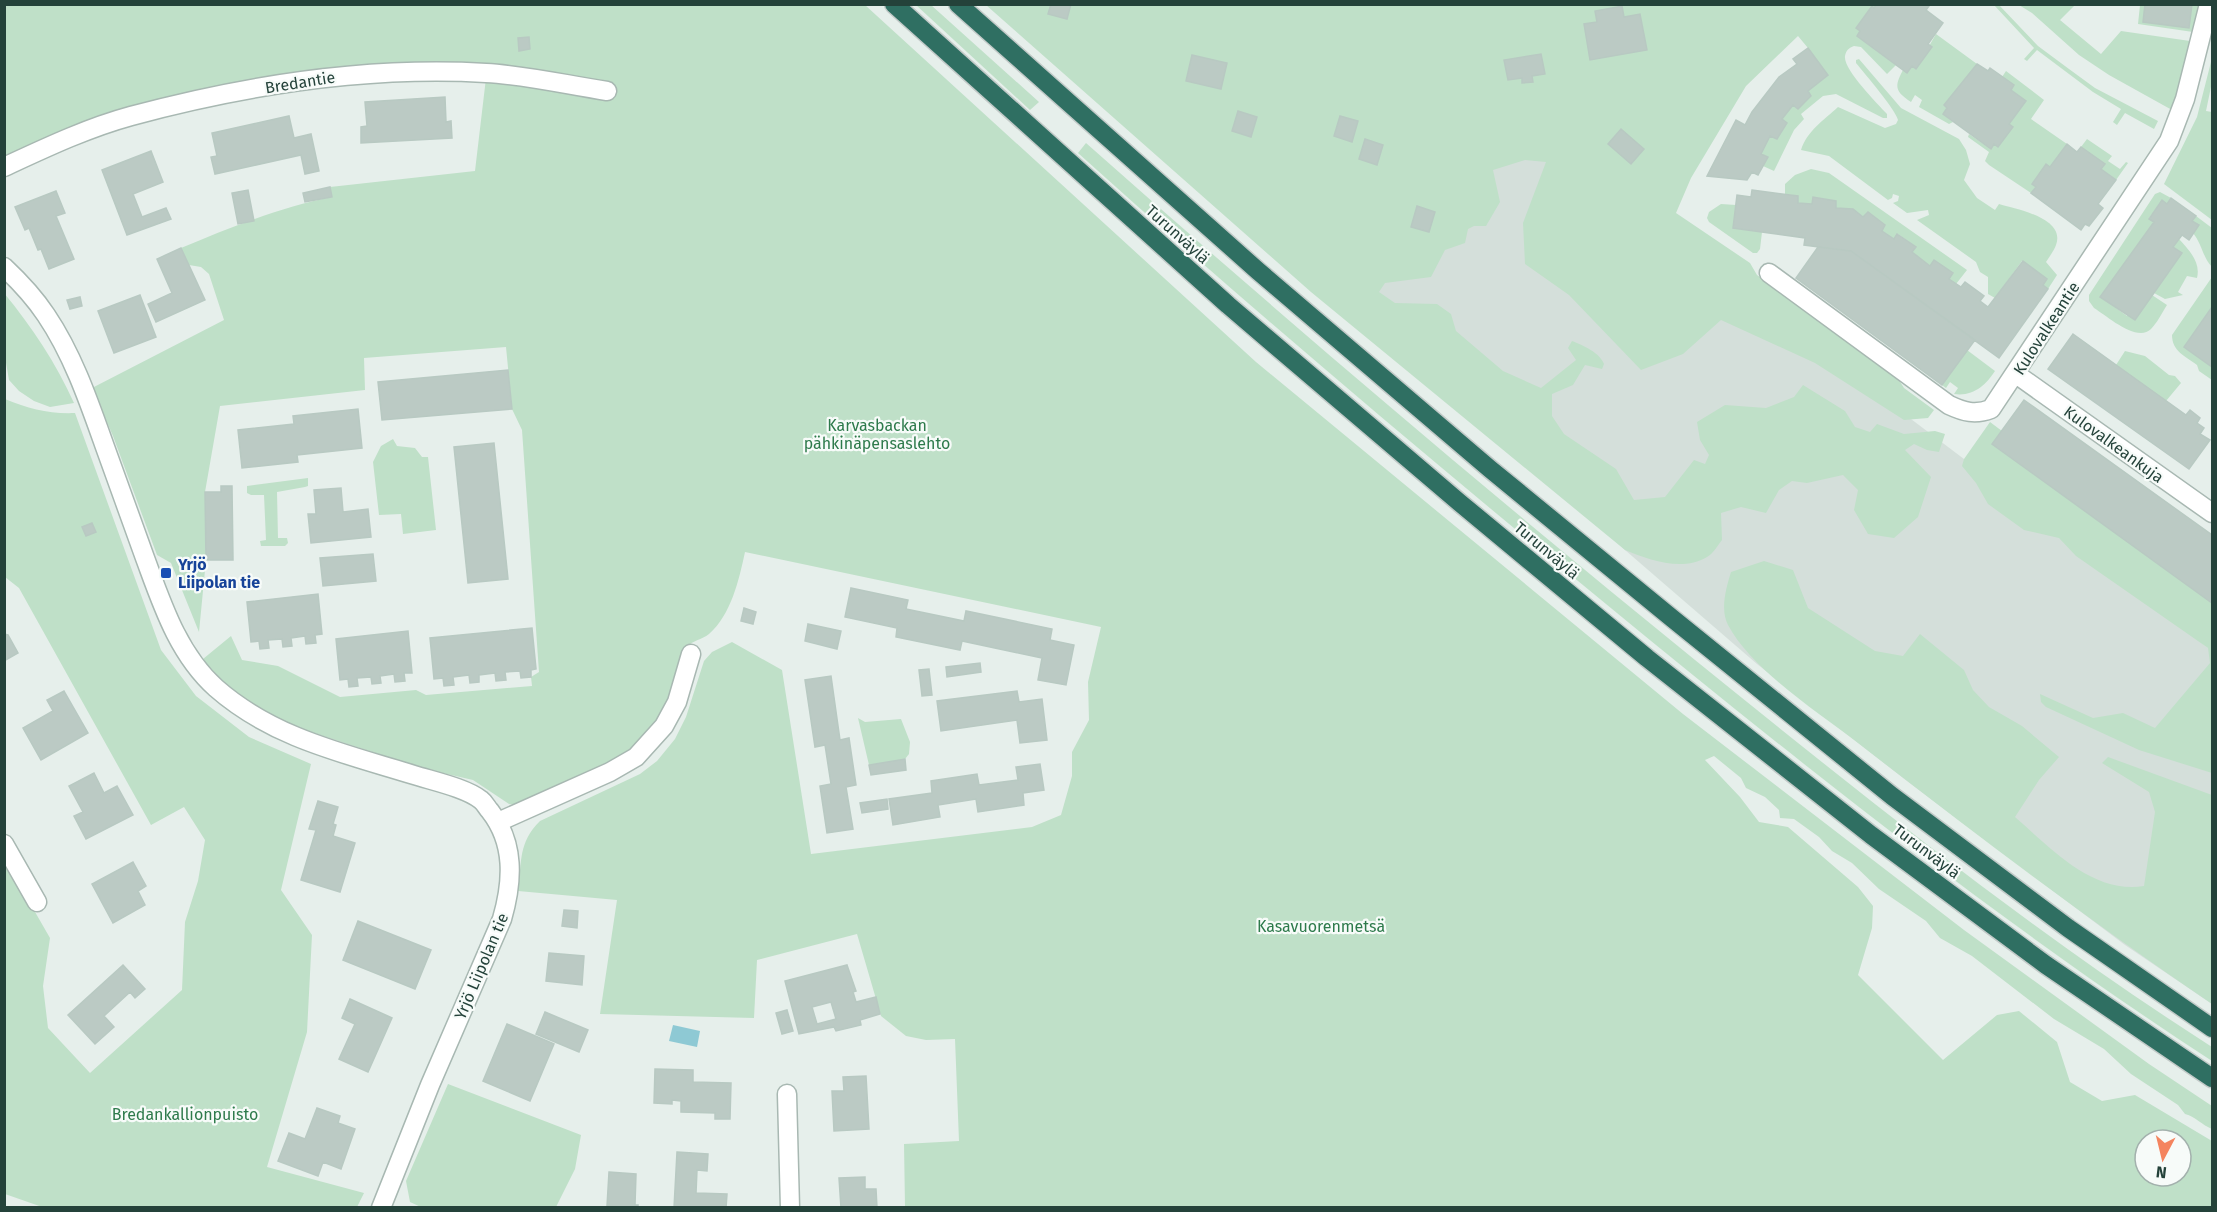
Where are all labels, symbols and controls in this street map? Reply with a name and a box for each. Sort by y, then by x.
street label: Bredantie [264,68,337,97]
street label: Turunväylä [1142,201,1213,268]
street label: Kulovalkeantie [2009,278,2084,378]
street label: Kulovalkeankuja [2060,402,2167,487]
park label: Karvasbackan pähkinäpensaslehto [804,416,950,453]
street label: Turunväylä [1510,518,1583,583]
place label: Yrjö Liipolan tie [177,555,260,592]
marker: Yrjö Liipolan tie [159,566,173,580]
street label: Turunväylä [1889,820,1964,883]
street label: Yrjö Liipolan tie [450,910,512,1022]
park label: Kasavuorenmetsä [1257,917,1385,936]
park label: Bredankallionpuisto [112,1105,258,1124]
north arrow [2133,1128,2193,1188]
text: N [2155,1162,2168,1182]

